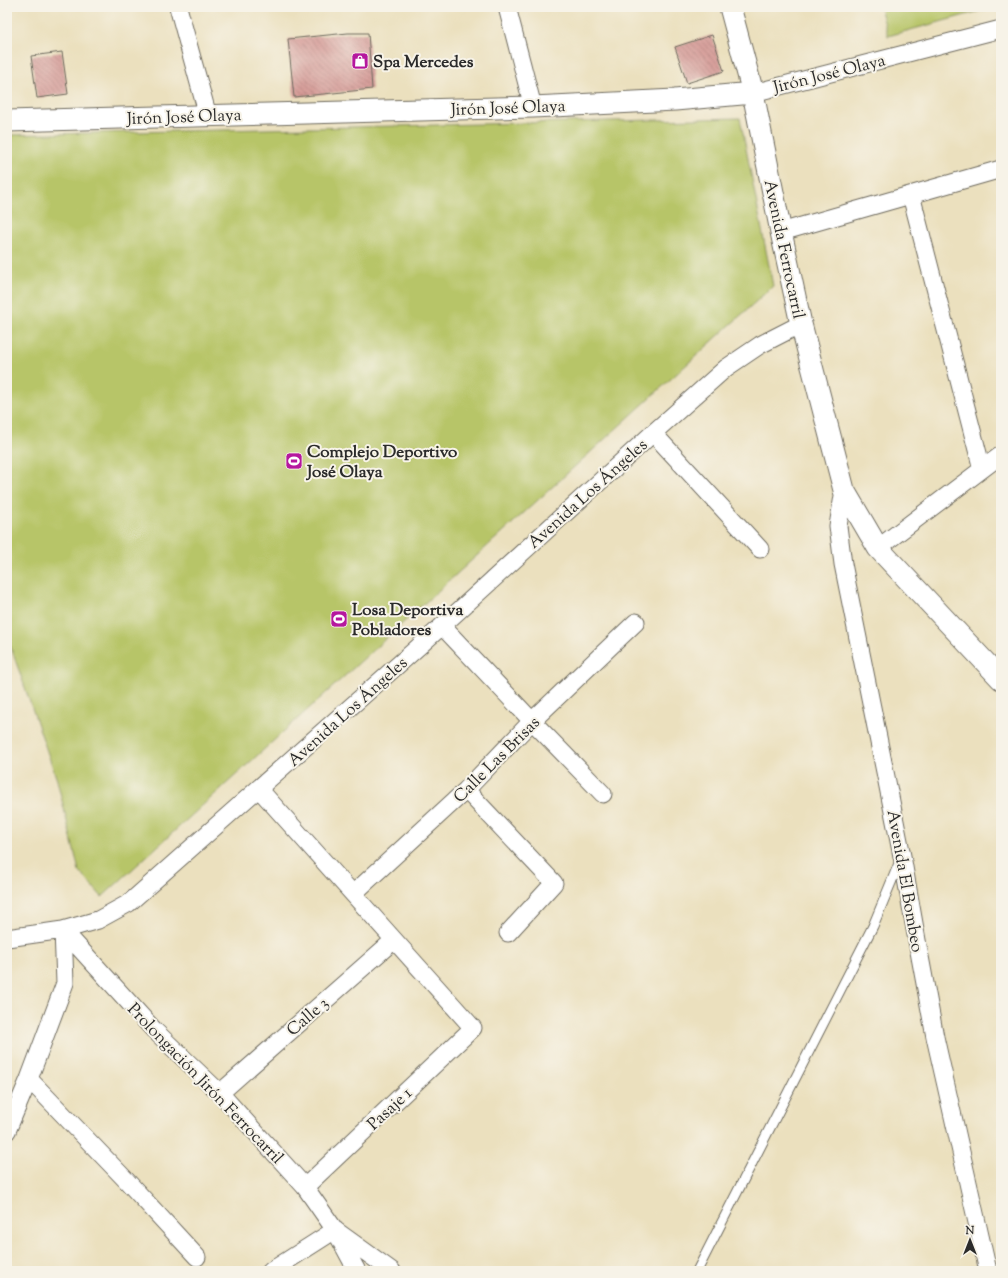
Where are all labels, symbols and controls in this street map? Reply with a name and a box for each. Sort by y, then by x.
street label: Jirón José Olaya [770,49,888,101]
shop icon: Spa Mercedes [350,51,370,71]
place label: Spa Mercedes [373,51,474,75]
street label: Jirón José Olaya [449,95,566,123]
street label: Jirón José Olaya [125,104,242,132]
street label: Avenida Ferrocarril [757,178,810,322]
street label: Avenida Los Ángeles [523,434,654,555]
place label: Complejo Deportivo José Olaya [305,441,457,485]
sports icon: Complejo Deportivo José Olaya [284,451,304,471]
place label: Losa Deportiva Pobladores [352,599,463,643]
sports icon: Losa Deportiva Pobladores [329,609,349,629]
street label: Avenida Los Ángeles [283,652,414,773]
street label: Calle Las Brisas [449,712,546,809]
street label: Avenida El Bombeo [880,808,928,954]
street label: Calle 3 [282,992,335,1043]
street label: Prolongación Jirón Ferrocarril [121,998,288,1170]
street label: Pasaje 1 [363,1082,418,1137]
north arrow [950,1220,990,1260]
text: N [965,1223,975,1239]

